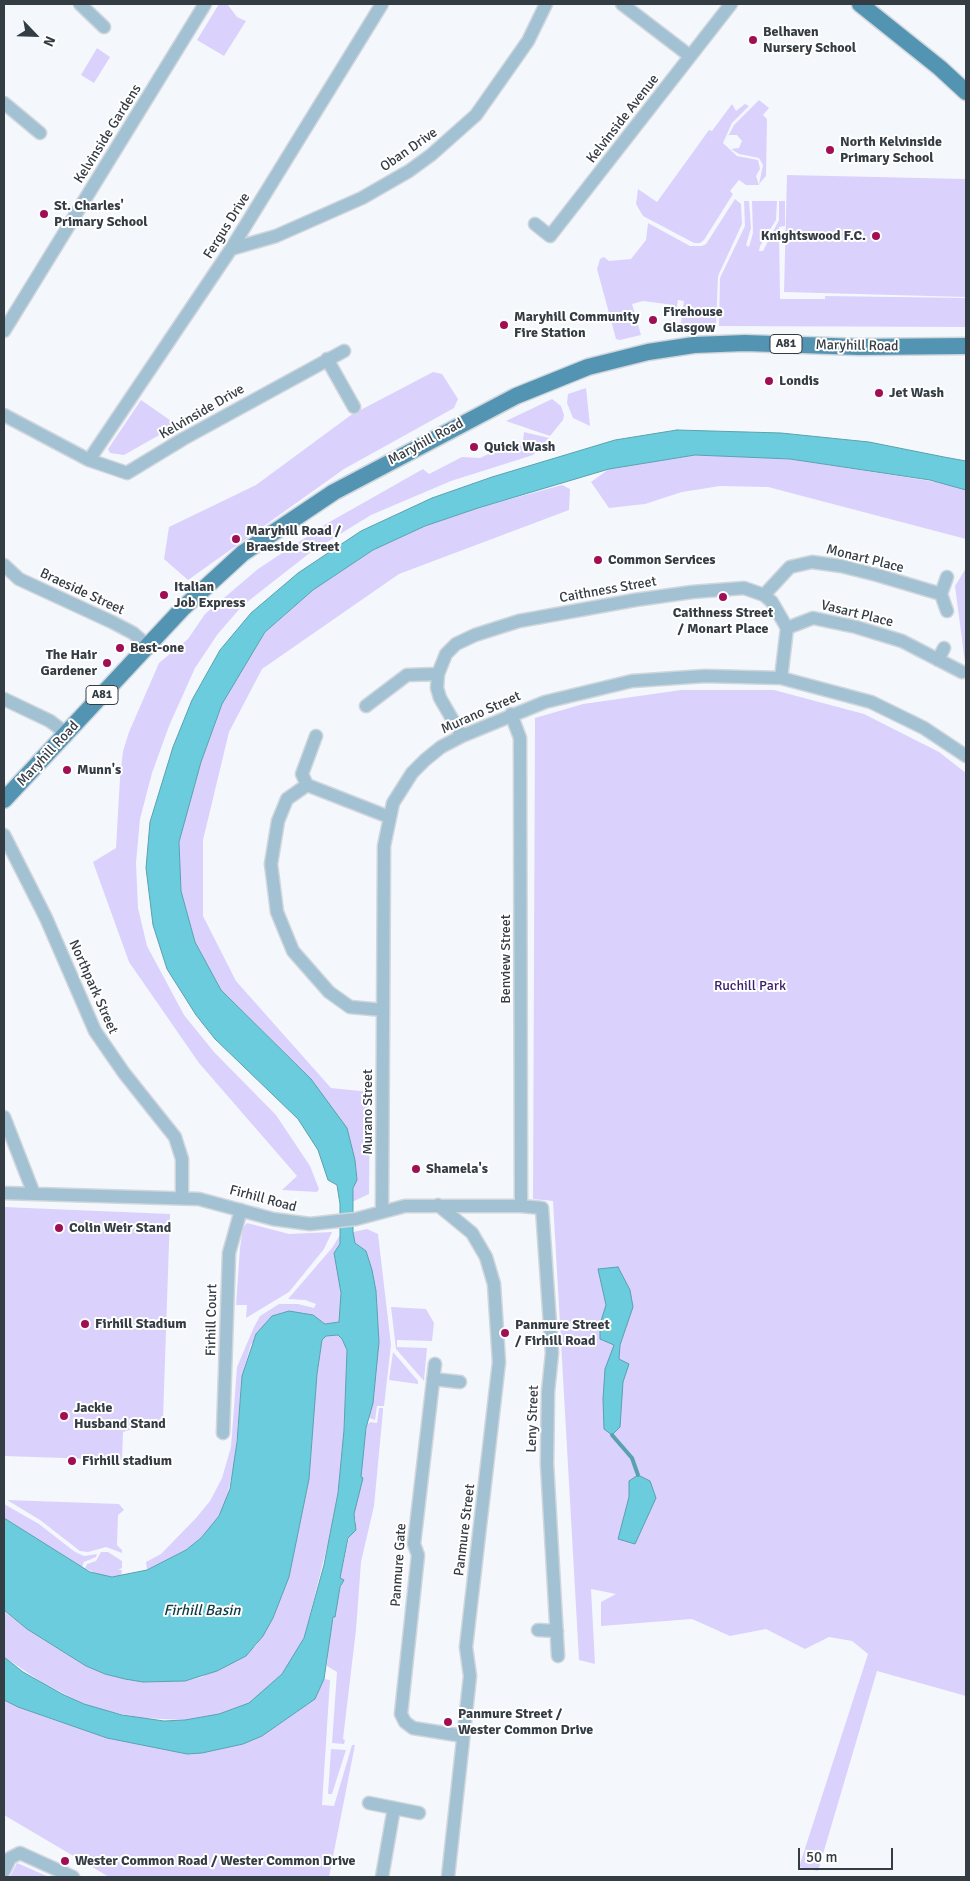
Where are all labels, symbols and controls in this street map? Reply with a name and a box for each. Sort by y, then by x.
north arrow [10,10,60,60]
place label: Belhaven Nursery School [763,24,856,56]
text: N [39,33,59,49]
marker: Belhaven Nursery School [747,34,759,46]
street label: Kelvinside Avenue [583,71,663,167]
street label: Kelvinside Gardens [71,81,145,187]
street label: Oban Drive [377,124,441,176]
place label: North Kelvinside Primary School [840,134,942,166]
marker: North Kelvinside Primary School [824,144,836,156]
street label: Fergus Drive [200,190,254,262]
place label: St. Charles' Primary School [54,198,148,230]
marker: St. Charles' Primary School [38,208,50,220]
place label: Knightswood F.C. [761,228,866,244]
marker: Knightswood F.C. [870,230,882,242]
place label: Firehouse Glasgow [663,304,723,336]
place label: Maryhill Community Fire Station [514,309,640,342]
marker: Firehouse Glasgow [647,314,659,326]
marker: Maryhill Community Fire Station [498,319,510,331]
road number: A81 [770,334,802,354]
street label: Maryhill Road [815,337,899,355]
place label: Londis [779,373,819,389]
marker: Londis [763,375,775,387]
street label: Kelvinside Drive [156,381,248,443]
place label: Jet Wash [889,385,944,401]
marker: Jet Wash [873,387,885,399]
street label: Maryhill Road [385,415,467,469]
place label: Quick Wash [484,439,555,455]
marker: Quick Wash [468,441,480,453]
place label: Maryhill Road / Braeside Street [246,523,341,556]
marker: Maryhill Road / Braeside Street [230,533,242,545]
street label: Monart Place [824,541,906,577]
place label: Common Services [608,552,716,568]
marker: Common Services [592,554,604,566]
street label: Braeside Street [37,565,127,619]
street label: Caithness Street [558,573,658,607]
place label: Italian Job Express [174,579,245,612]
marker: Italian Job Express [158,589,170,601]
marker: Caithness Street / Monart Place [717,591,729,603]
street label: Vasart Place [819,597,895,631]
place label: Caithness Street / Monart Place [673,605,773,638]
place label: Best-one [130,640,184,656]
marker: Best-one [114,642,126,654]
place label: The Hair Gardener [41,647,97,680]
marker: The Hair Gardener [101,657,113,669]
road number: A81 [86,686,118,704]
street label: Murano Street [438,688,524,738]
street label: Maryhill Road [14,718,82,790]
place label: Munn's [77,762,121,778]
marker: Munn's [61,764,73,776]
street label: Benview Street [498,914,514,1004]
street label: Northpark Street [65,937,121,1037]
park label: Ruchill Park [714,978,786,994]
street label: Murano Street [360,1069,376,1155]
place label: Shamela's [426,1161,488,1177]
marker: Shamela's [410,1163,422,1175]
street label: Firhill Road [228,1182,298,1216]
place label: Colin Weir Stand [69,1220,171,1236]
marker: Colin Weir Stand [53,1222,65,1234]
street label: Firhill Court [203,1284,221,1356]
place label: Firhill Stadium [95,1316,187,1332]
place label: Panmure Street / Firhill Road [515,1317,610,1350]
marker: Firhill Stadium [79,1318,91,1330]
marker: Panmure Street / Firhill Road [499,1327,511,1339]
street label: Leny Street [523,1385,543,1453]
place label: Jackie Husband Stand [74,1400,166,1432]
marker: Jackie Husband Stand [58,1410,70,1422]
place label: Firhill stadium [82,1453,172,1469]
marker: Firhill stadium [66,1455,78,1467]
street label: Panmure Street [451,1483,479,1577]
street label: Panmure Gate [388,1523,410,1607]
water label: Firhill Basin [163,1602,241,1620]
place label: Panmure Street / Wester Common Drive [458,1706,593,1738]
marker: Panmure Street / Wester Common Drive [442,1716,454,1728]
scale bar [800,1838,895,1870]
text: 50 m [806,1848,837,1866]
place label: Wester Common Road / Wester Common Drive [75,1853,356,1869]
marker: Wester Common Road / Wester Common Drive [59,1855,71,1867]

